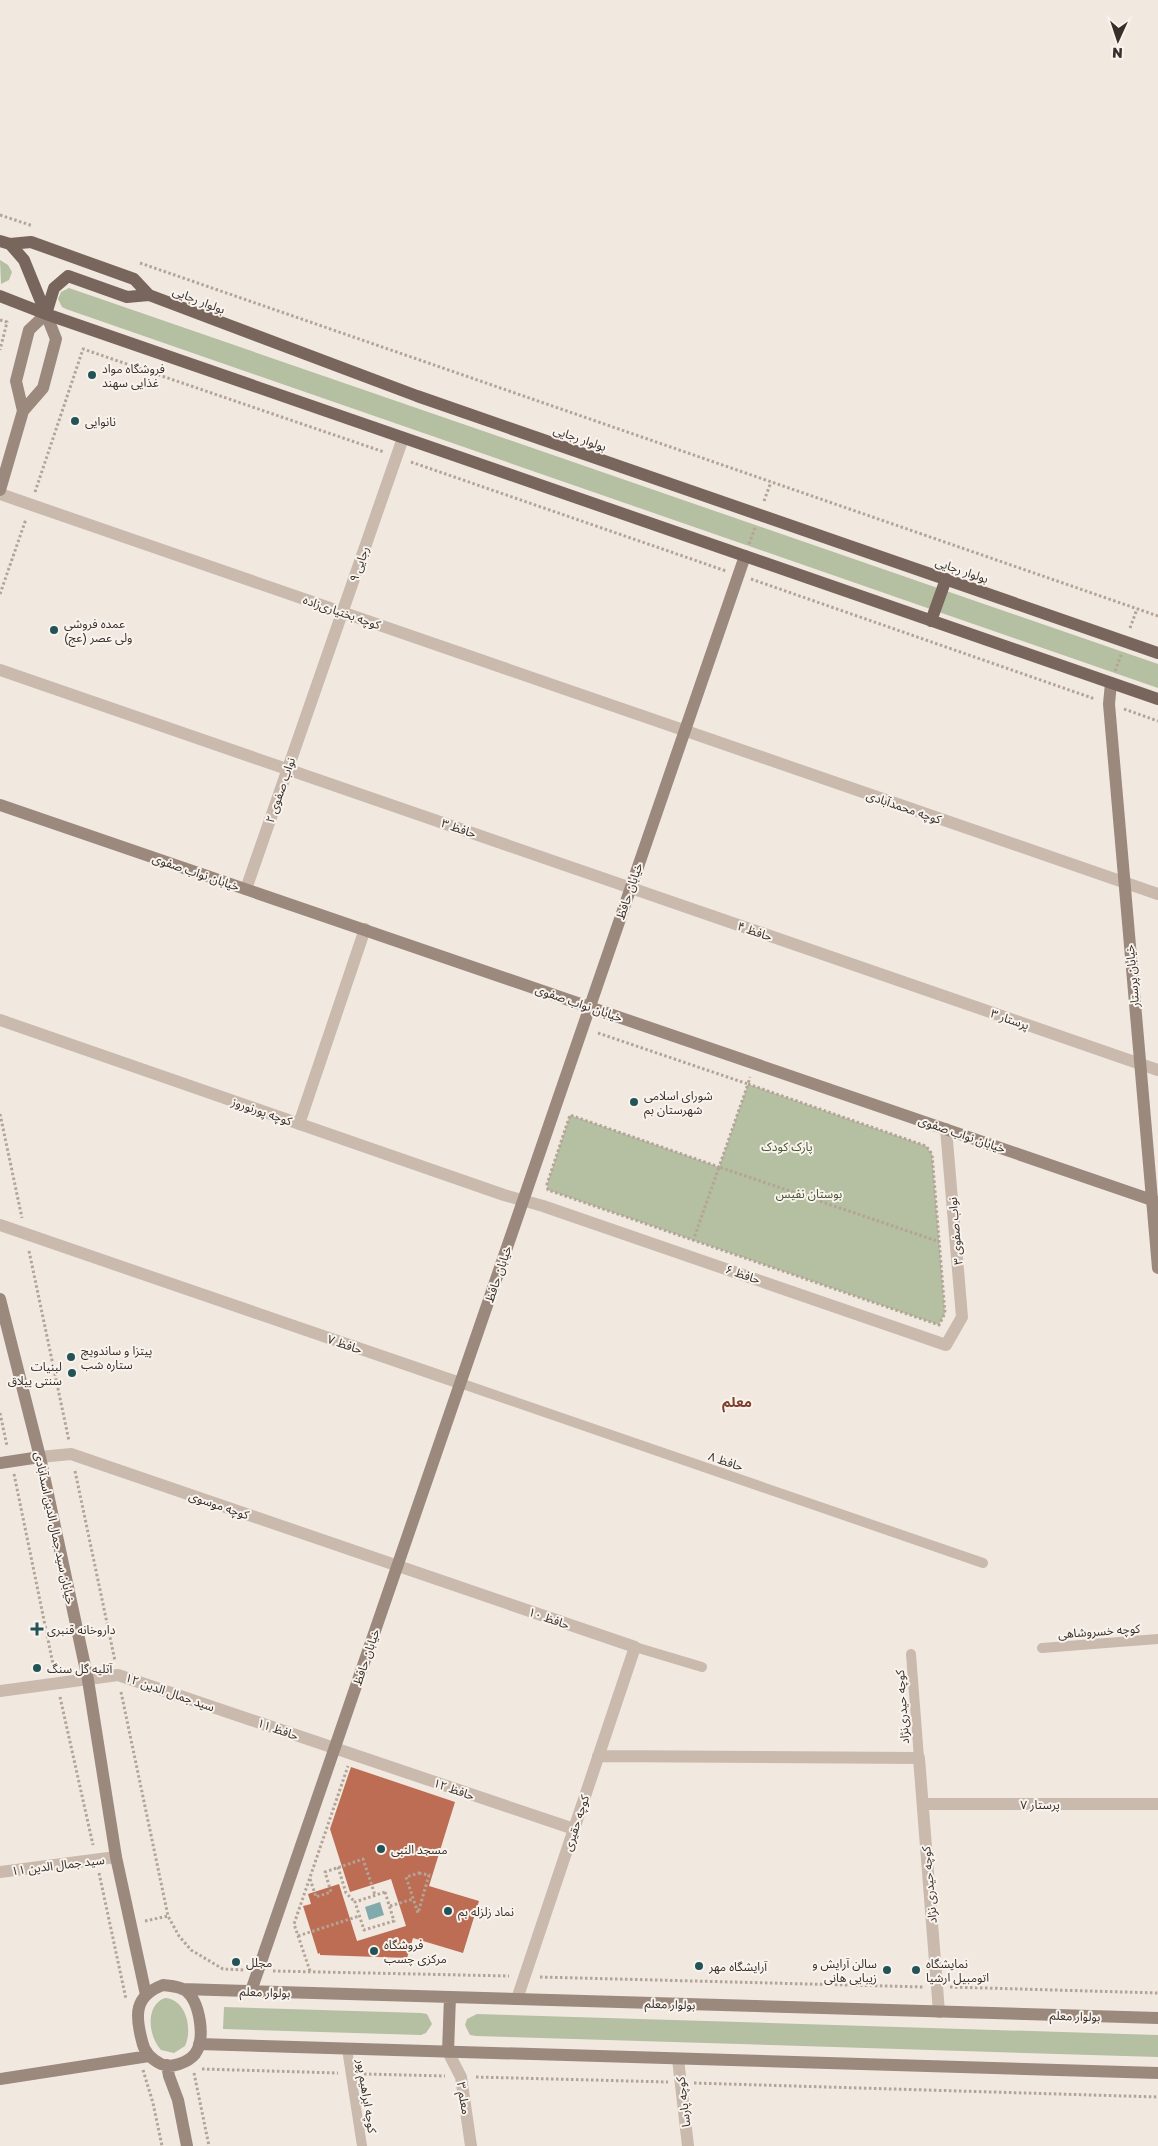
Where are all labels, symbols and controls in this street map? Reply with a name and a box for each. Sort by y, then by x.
north arrow [1093,15,1143,65]
text: N [1112,45,1123,62]
street label: بولوار رجایی [171,283,227,317]
place label: فروشگاه مواد غذایی سهند [102,361,165,390]
marker: فروشگاه مواد غذایی سهند [86,369,98,381]
place label: نانوایی [85,414,116,429]
marker: نانوایی [69,415,81,427]
street label: بولوار رجایی [552,422,608,454]
street label: رجایی ۹ [346,544,372,584]
street label: بولوار رجایی [934,554,990,586]
street label: کوچه بختیاری‌زاده [301,592,384,634]
place label: عمده فروشی ولی عصر (عج) [64,616,132,647]
marker: عمده فروشی ولی عصر (عج) [48,624,60,636]
street label: نواب صفوی ۲ [262,755,298,825]
street label: کوچه محمدآبادی [864,787,944,828]
street label: حافظ ۳ [440,815,478,841]
street label: خیابان نواب صفوی [150,850,242,894]
street label: خیابان حافظ [612,861,646,921]
street label: حافظ ۴ [736,918,774,944]
street label: خیابان پرستار [1122,944,1143,1009]
street label: خیابان نواب صفوی [533,981,625,1025]
street label: پرستار ۳ [988,1005,1031,1034]
place label: شورای اسلامی شهرستان بم [644,1088,713,1119]
street label: کوچه پورنوروز [229,1093,295,1130]
marker: شورای اسلامی شهرستان بم [628,1096,640,1108]
street label: خیابان نواب صفوی [916,1112,1008,1156]
park label: پارک کودک [761,1139,813,1155]
park label: بوستان نفیس [776,1186,842,1201]
street label: نواب صفوی ۳ [945,1196,966,1266]
street label: خیابان حافظ [481,1244,515,1304]
street label: حافظ ۶ [724,1261,762,1287]
street label: حافظ ۷ [326,1331,364,1357]
place label: پیتزا و ساندویچ ستاره شب [81,1343,152,1372]
marker: پیتزا و ساندویچ ستاره شب [65,1351,77,1363]
place label: لبنیات سنتی ییلاق [8,1359,62,1388]
marker: لبنیات سنتی ییلاق [66,1367,78,1379]
district label: معلم [722,1393,752,1413]
street label: حافظ ۸ [707,1448,745,1474]
street label: خیابان سید جمال الدین اسدآبادی [31,1450,79,1606]
street label: کوچه موسوی [187,1488,252,1524]
street label: حافظ ۱۰ [526,1604,572,1632]
street label: کوچه خسروشاهی [1057,1621,1142,1642]
place label: داروخانه قنبری [47,1622,116,1637]
marker: داروخانه قنبری [31,1623,43,1635]
street label: خیابان حافظ [349,1627,383,1687]
place label: آتلیه گل سنگ [47,1661,113,1676]
marker: آتلیه گل سنگ [31,1662,43,1674]
street label: کوچه حیدری‌نژاد [892,1668,913,1745]
street label: سید جمال الدین ۱۲ [123,1670,217,1714]
street label: حافظ ۱۱ [255,1715,301,1743]
street label: حافظ ۱۲ [431,1775,477,1803]
street label: کوچه حقیری [560,1792,593,1853]
street label: پرستار ۷ [1020,1797,1060,1813]
place label: مسجد النبی [391,1842,448,1857]
marker: مسجد النبی [375,1843,387,1855]
street label: کوچه حیدری نژاد [918,1845,941,1924]
street label: سید جمال الدین ۱۱ [11,1852,105,1878]
place label: نماد زلزله بم [458,1904,514,1921]
marker: نماد زلزله بم [442,1905,454,1917]
place label: فروشگاه مرکزی چسب [384,1937,447,1967]
marker: فروشگاه مرکزی چسب [368,1945,380,1957]
place label: مجلل [246,1955,272,1970]
marker: مجلل [230,1956,242,1968]
place label: سالن آرایش و زیبایی هانی [812,1956,877,1985]
place label: نمایشگاه اتومبیل ارشیا [926,1956,989,1985]
place label: آرایشگاه مهر [708,1959,768,1974]
marker: آرایشگاه مهر [693,1960,705,1972]
marker: سالن آرایش و زیبایی هانی [881,1964,893,1976]
marker: نمایشگاه اتومبیل ارشیا [910,1964,922,1976]
street label: بولوار معلم [239,1984,291,2002]
street label: بولوار معلم [644,1996,696,2014]
street label: بولوار معلم [1049,2008,1101,2026]
street label: کوچه ابراهیم پور [352,2057,380,2135]
street label: کوچه پارسا [672,2075,695,2128]
street label: معلم ۳ [452,2081,474,2116]

